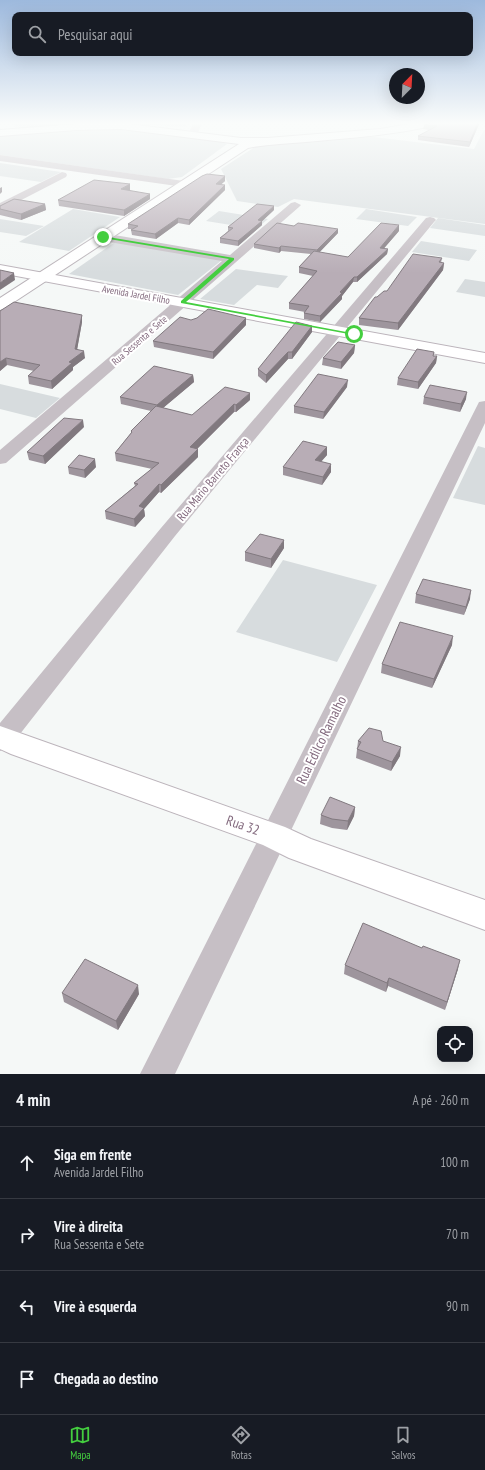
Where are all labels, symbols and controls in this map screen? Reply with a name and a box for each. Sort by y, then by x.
search box [12,12,473,56]
icon: search [26,23,48,45]
text: Pesquisar aqui [58,25,132,44]
north arrow [389,68,425,104]
route end [94,228,112,246]
street label: Avenida Jardel Filho [101,282,171,307]
street label: Rua Sessenta e Sete [109,313,170,368]
route start [345,325,363,343]
street label: Rua Mario Barreto França [173,434,252,524]
street label: Rua Edilco Ramalho [292,693,350,787]
street label: Rua 32 [224,811,262,839]
map controls [437,1026,473,1062]
button: locate [437,1026,473,1062]
text: 4 min [16,1089,50,1111]
text: A pé · 260 m [412,1092,469,1109]
text: Siga em frente [54,1145,132,1164]
icon: ahead [16,1152,38,1174]
text: 100 m [440,1154,469,1171]
text: Avenida Jardel Filho [54,1164,144,1181]
text: Vire à direita [54,1217,123,1236]
icon: right [16,1224,38,1246]
text: 70 m [446,1226,469,1243]
text: Rua Sessenta e Sete [54,1236,144,1253]
icon: left [16,1296,38,1318]
text: Vire à esquerda [54,1297,137,1316]
text: 90 m [446,1298,469,1315]
icon: arrive [16,1368,38,1390]
text: Chegada ao destino [54,1369,158,1388]
tab: Mapa [69,1424,91,1462]
tab: Rotas [230,1424,252,1462]
tab: Salvos [391,1424,416,1462]

